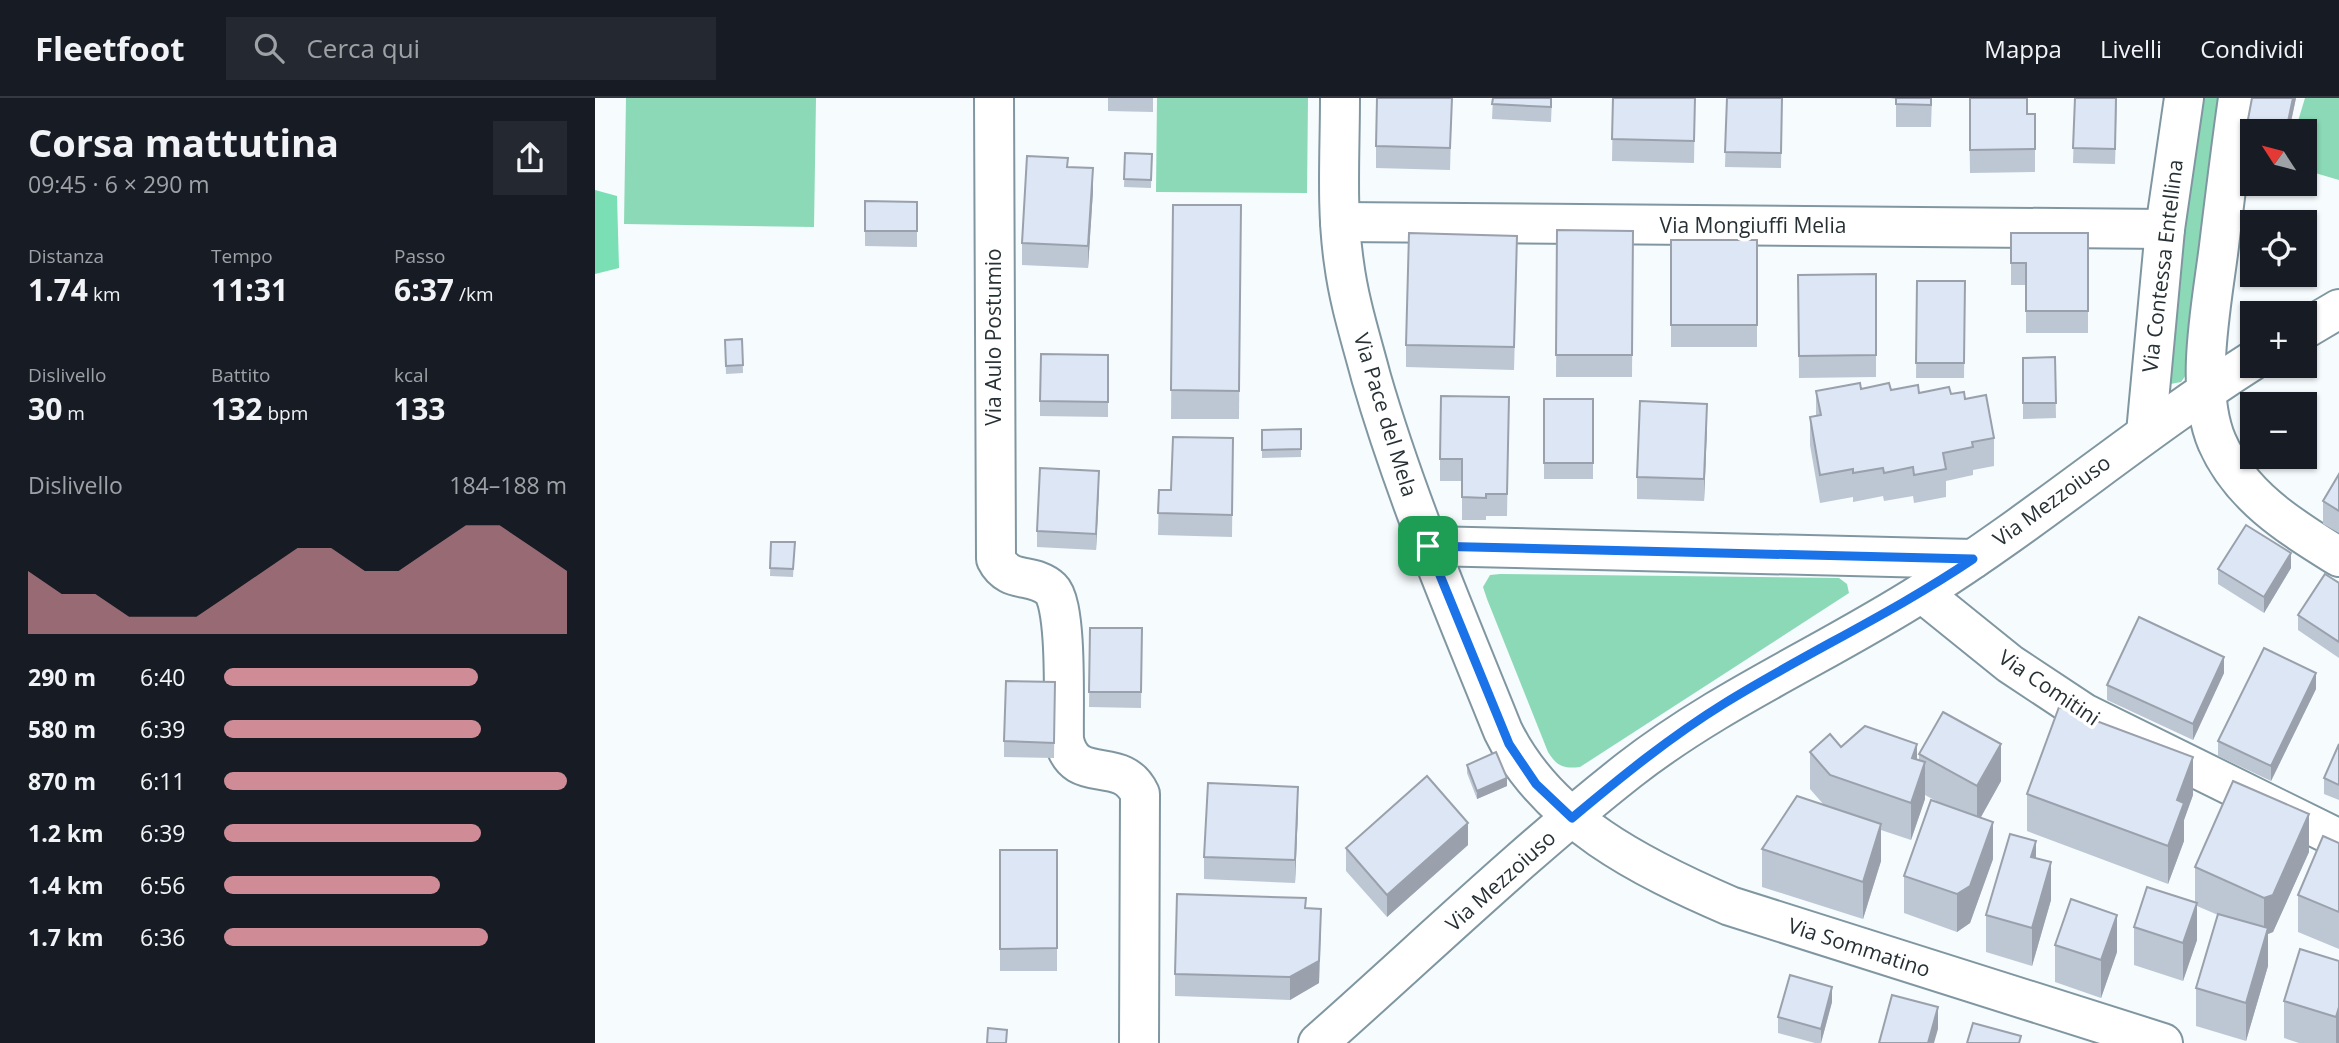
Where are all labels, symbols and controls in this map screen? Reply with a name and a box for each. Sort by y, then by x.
search box [226,17,716,80]
text: Fleetfoot [35,26,184,71]
icon: search [250,29,288,67]
text: Cerca qui [306,30,420,66]
text: Mappa [1984,32,2062,65]
text: Livelli [2100,32,2162,65]
text: Condividi [2200,32,2304,65]
text: Corsa mattutina [28,116,339,168]
north arrow [2240,119,2317,196]
map controls [2240,119,2317,469]
button: share [493,121,567,195]
street label: Via Contessa Entellina [2135,158,2189,374]
text: 09:45 · 6 × 290 m [28,168,210,200]
button: locate [2240,210,2317,287]
street label: Via Mongiuffi Melia [1660,211,1846,239]
text: Distanza [28,243,104,269]
text: Tempo [211,243,273,269]
text: Passo [394,243,446,269]
street label: Via Aulo Postumio [979,248,1007,426]
text: 1.74 [28,269,88,310]
text: 11:31 [211,269,288,310]
text: 6:37 [394,269,454,310]
text: km [88,281,121,307]
text: /km [454,281,494,307]
button: + [2240,301,2317,378]
street label: Via Pace del Mela [1348,330,1424,500]
text: Dislivello [28,362,106,388]
text: Battito [211,362,270,388]
text: kcal [394,362,428,388]
text: 30 [28,388,62,429]
text: 132 [211,388,262,429]
text: 133 [394,388,445,429]
button: − [2240,392,2317,469]
text: m [62,400,85,426]
text: bpm [262,400,308,426]
street label: Via Mezzoiuso [1987,448,2116,552]
text: Dislivello [28,469,123,501]
text: 184–188 m [449,469,567,501]
pin [1398,516,1458,576]
icon: arrive [1409,527,1447,565]
street label: Via Comitini [1993,643,2106,731]
text: 290 m [28,661,96,693]
text: 6:40 [140,661,186,693]
text: 580 m [28,713,96,745]
text: 6:39 [140,713,186,745]
text: 870 m [28,765,96,797]
text: 6:11 [140,765,186,797]
text: 1.2 km [28,817,104,849]
text: 6:39 [140,817,186,849]
street label: Via Mezzoiuso [1439,823,1561,937]
text: 1.4 km [28,869,104,901]
text: 6:56 [140,869,186,901]
street label: Via Sommatino [1785,911,1934,983]
text: 1.7 km [28,921,104,953]
text: 6:36 [140,921,186,953]

